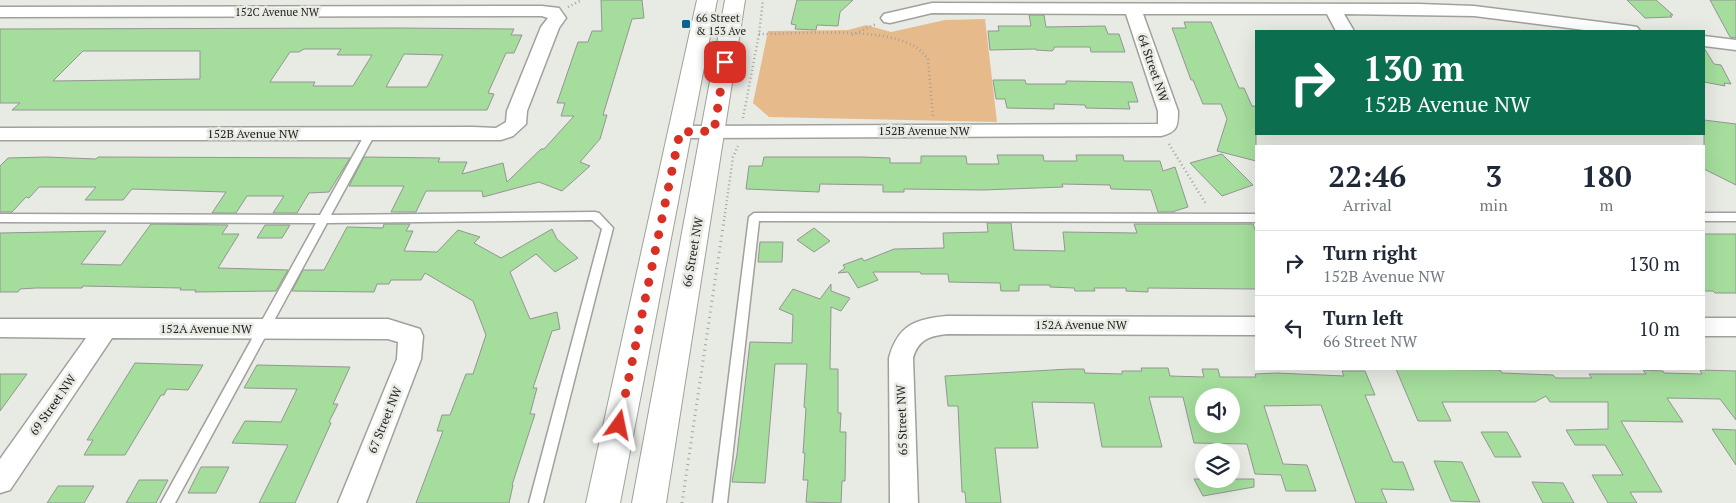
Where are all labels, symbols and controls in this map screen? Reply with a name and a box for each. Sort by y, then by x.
street label: 152C Avenue NW [235,5,320,19]
place label: 66 Street & 153 Ave [696,11,746,38]
marker: 66 Street & 153 Ave [680,18,692,30]
street label: 64 Street NW [1135,32,1172,104]
pin [704,41,746,83]
text: 130 m [1363,45,1464,91]
icon: arrive [711,48,739,76]
icon: right [1280,50,1345,115]
text: 152B Avenue NW [1363,89,1531,118]
street label: 152B Avenue NW [878,123,971,138]
street label: 152B Avenue NW [207,126,300,141]
text: 22:46 [1328,156,1406,196]
text: 3 [1485,156,1502,196]
text: 180 [1581,156,1632,196]
text: Arrival [1343,194,1392,216]
text: min [1480,194,1508,216]
text: m [1599,194,1613,216]
street label: 66 Street NW [679,215,706,288]
text: Turn right [1323,240,1417,265]
icon: right [1280,249,1308,277]
text: 130 m [1629,251,1680,276]
text: 152B Avenue NW [1323,265,1445,287]
text: Turn left [1323,305,1404,330]
icon: left [1280,314,1308,342]
text: 10 m [1639,316,1680,341]
street label: 152A Avenue NW [1035,317,1128,332]
street label: 152A Avenue NW [160,321,253,336]
text: 66 Street NW [1323,330,1417,352]
street label: 69 Street NW [26,371,79,438]
street label: 67 Street NW [364,384,405,455]
street label: 65 Street NW [893,384,910,456]
map controls [1195,388,1240,488]
button: sound [1195,388,1240,433]
position arrow [592,398,644,450]
button: layers [1195,443,1240,488]

